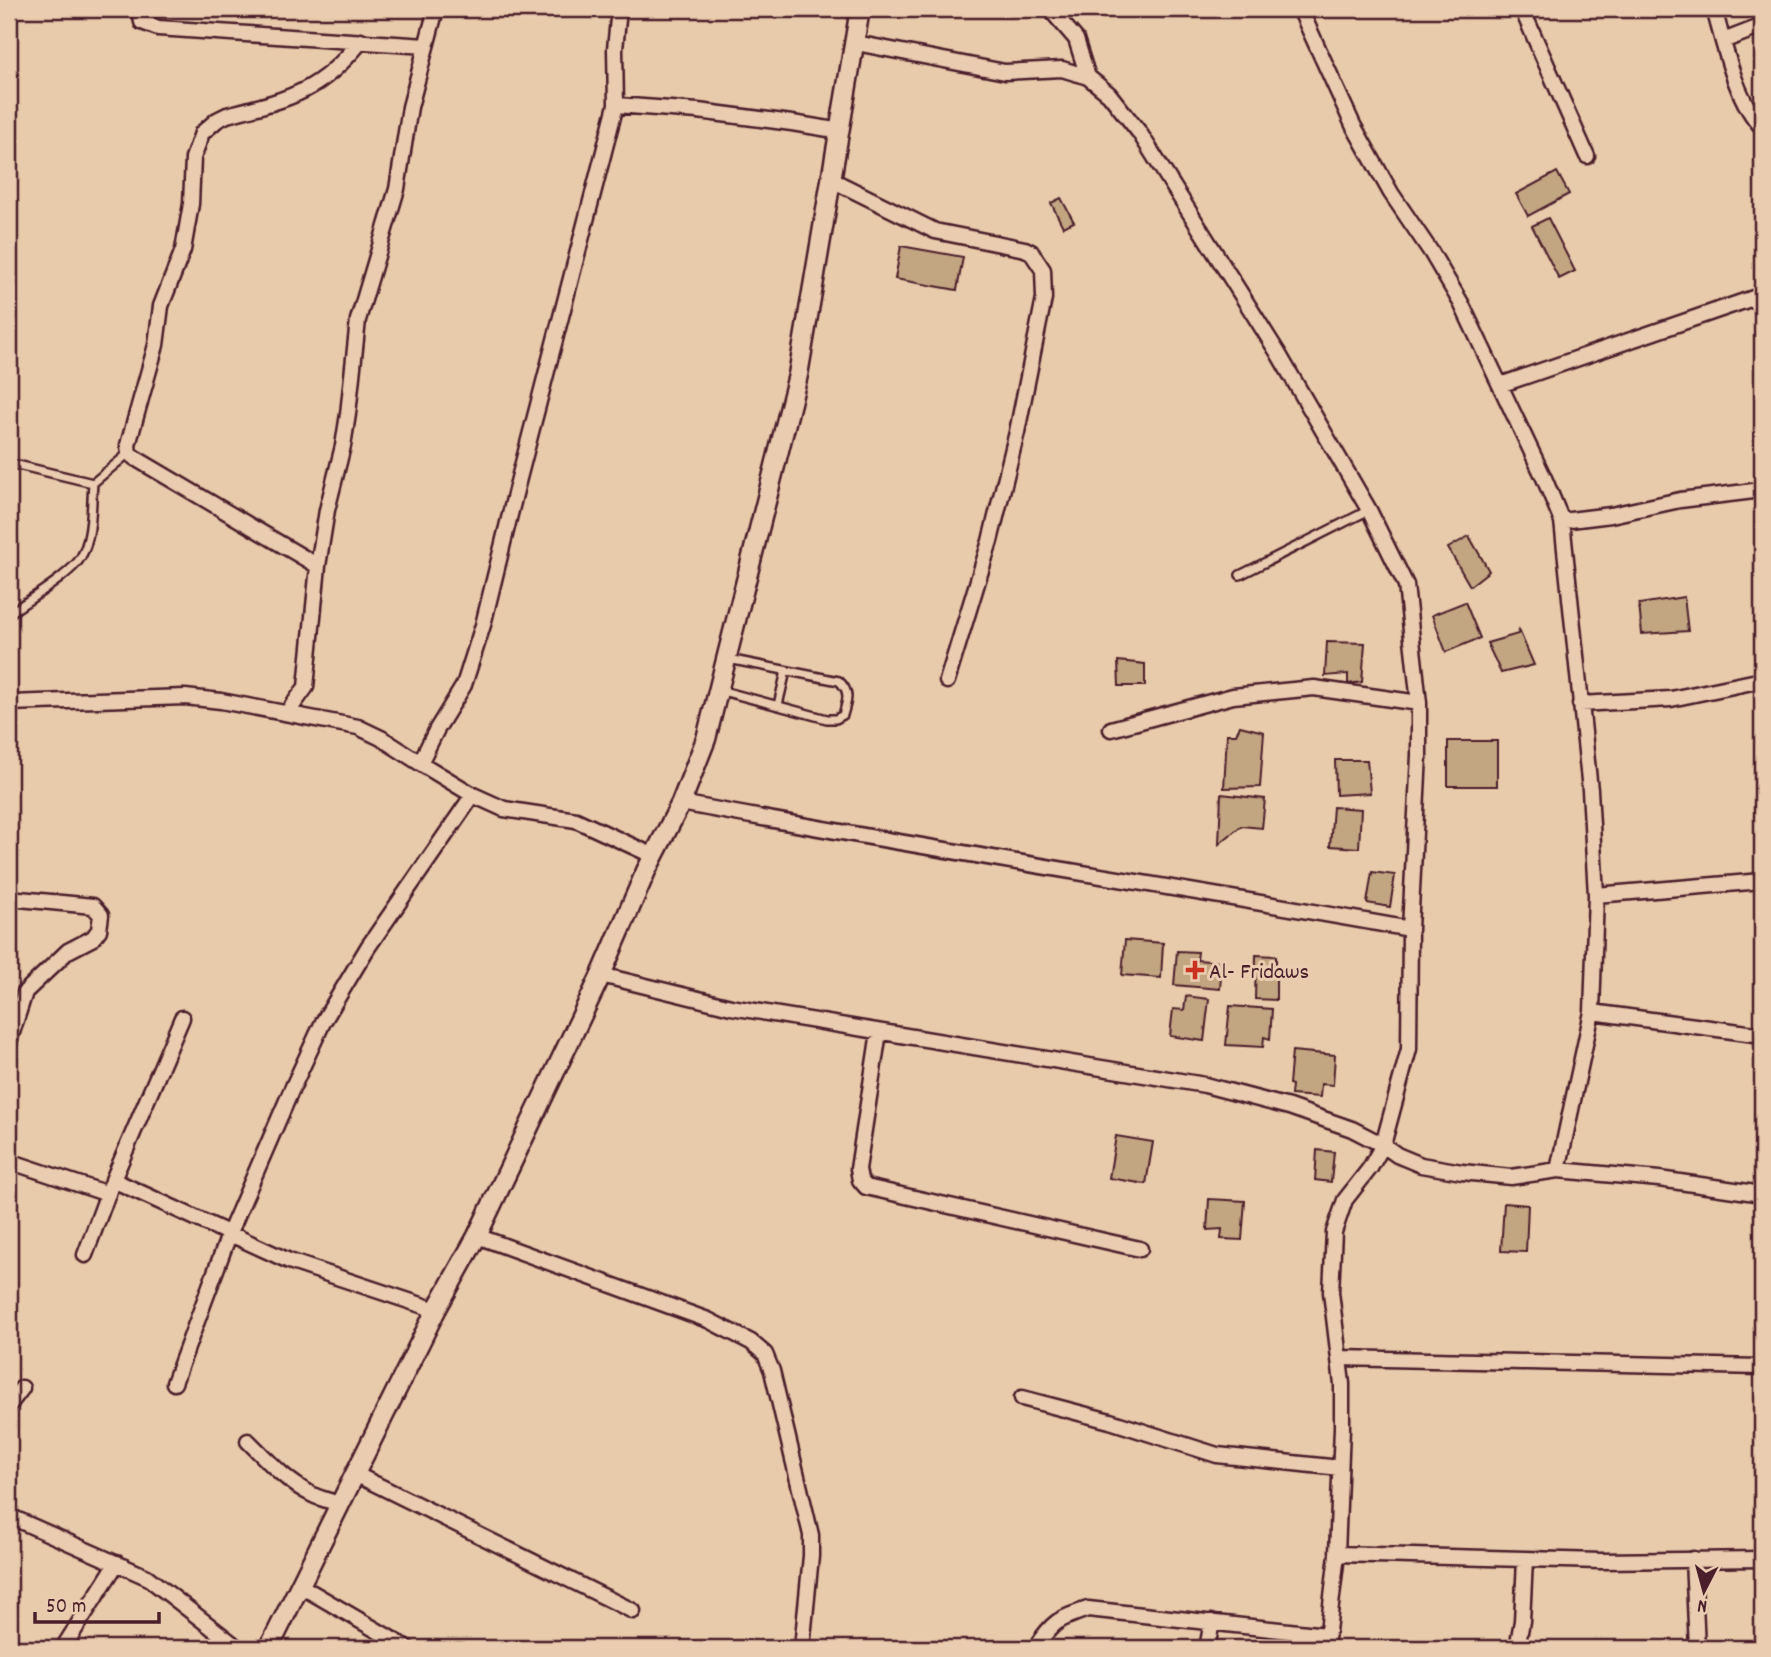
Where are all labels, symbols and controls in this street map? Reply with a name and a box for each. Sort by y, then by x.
place label: Al- Fridaws [1209,957,1309,990]
marker: Al- Fridaws [1187,962,1203,978]
north arrow [1670,1556,1740,1626]
scale bar [35,1580,159,1624]
text: N [1697,1591,1709,1618]
text: 50 m [46,1593,86,1623]

